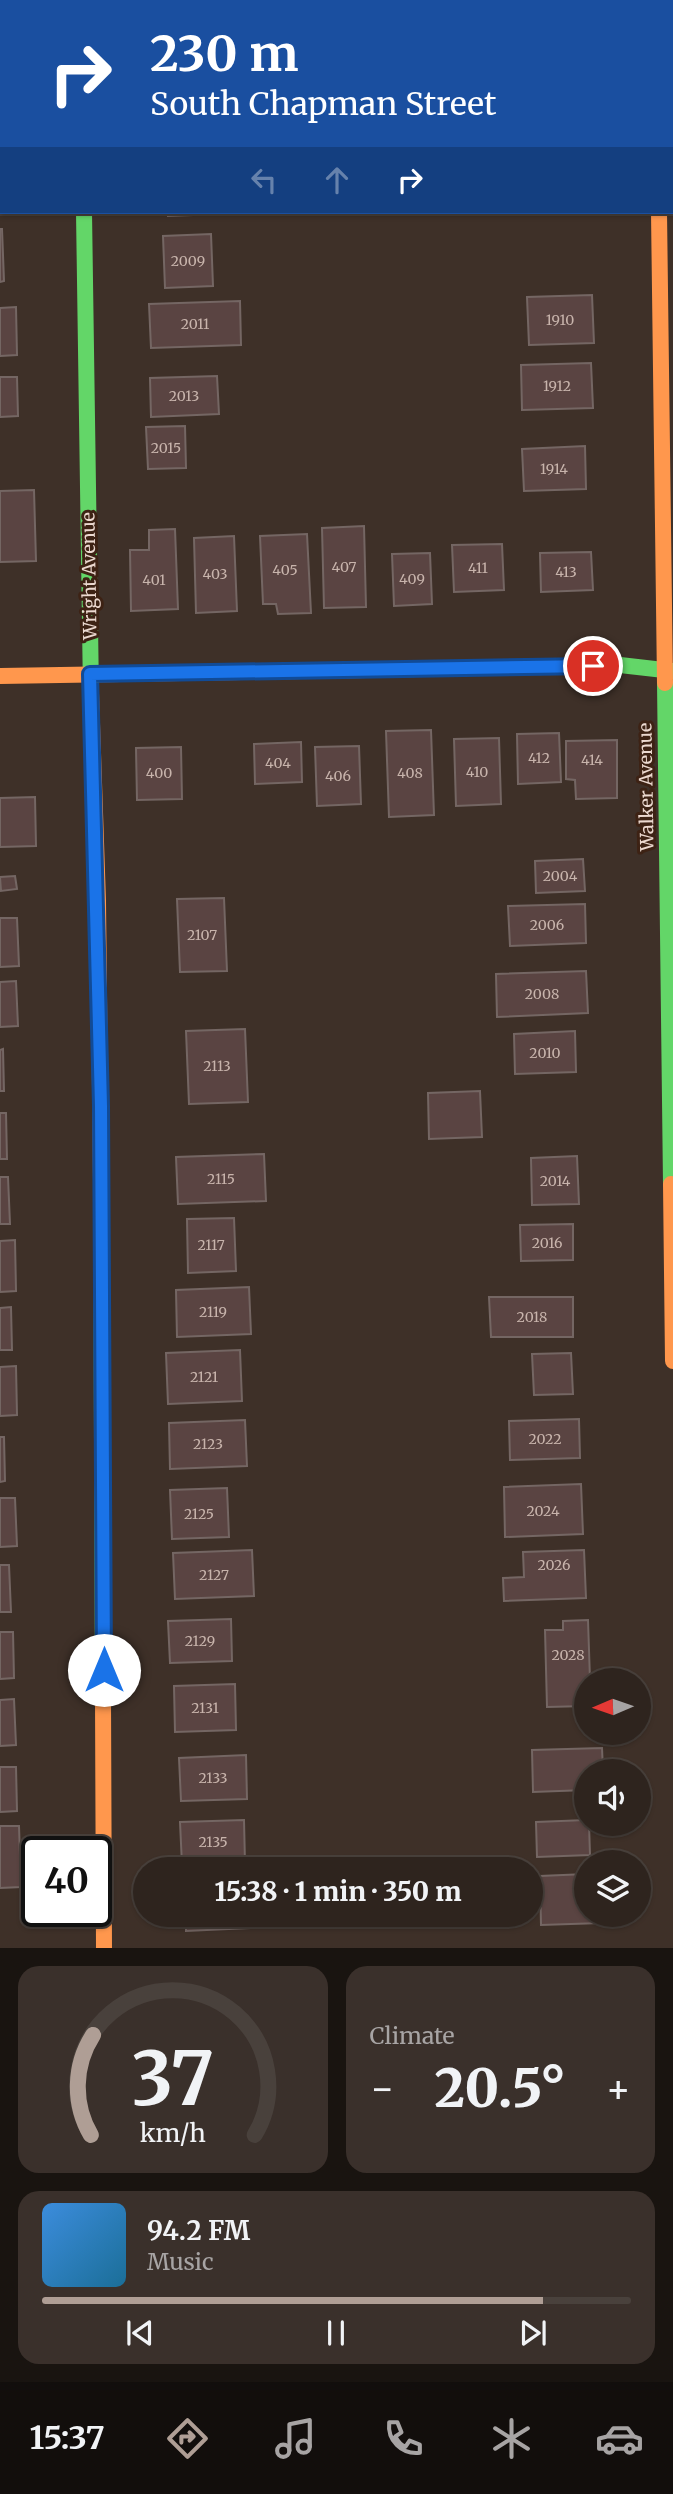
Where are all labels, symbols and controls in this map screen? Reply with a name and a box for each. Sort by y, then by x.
text: 230 m [150,23,298,84]
icon: right [35,28,126,119]
text: South Chapman Street [150,84,497,124]
icon: left [245,161,283,199]
icon: ahead [318,161,356,199]
icon: right [391,161,429,199]
house number: 2009 [171,252,205,270]
house number: 1910 [546,311,574,329]
house number: 2011 [181,315,209,333]
house number: 1912 [543,377,571,395]
house number: 2013 [169,387,199,405]
house number: 2015 [151,439,181,457]
house number: 1914 [540,460,568,478]
street label: Wright Avenue [76,512,102,641]
house number: 407 [331,558,357,576]
house number: 411 [468,559,488,577]
house number: 405 [272,561,298,579]
house number: 413 [555,563,577,581]
house number: 403 [203,565,227,583]
house number: 409 [399,570,425,588]
house number: 401 [142,571,166,589]
pin [563,636,623,696]
icon: arrive [574,647,612,685]
street label: Walker Avenue [633,723,659,852]
house number: 412 [528,749,550,767]
house number: 414 [581,751,603,769]
house number: 404 [265,754,291,772]
house number: 410 [466,763,488,781]
house number: 400 [146,764,172,782]
house number: 408 [397,764,423,782]
house number: 406 [325,767,351,785]
house number: 2004 [543,867,578,885]
house number: 2006 [530,916,564,934]
house number: 2107 [187,926,217,944]
house number: 2008 [525,985,559,1003]
house number: 2010 [529,1044,561,1062]
house number: 2113 [203,1057,231,1075]
house number: 2115 [207,1170,235,1188]
house number: 2014 [540,1172,571,1190]
house number: 2016 [532,1234,562,1252]
house number: 2117 [197,1236,225,1254]
house number: 2119 [199,1303,227,1321]
house number: 2018 [517,1308,547,1326]
house number: 2121 [190,1368,218,1386]
house number: 2022 [528,1430,562,1448]
house number: 2123 [193,1435,223,1453]
house number: 2024 [526,1502,560,1520]
house number: 2125 [184,1505,214,1523]
house number: 2026 [537,1556,571,1574]
house number: 2127 [199,1566,229,1584]
house number: 2129 [185,1632,215,1650]
position arrow [67,1633,141,1707]
house number: 2028 [551,1646,585,1664]
north arrow [574,1668,651,1745]
map controls [574,1668,651,1927]
house number: 2131 [191,1699,219,1717]
button: sound [574,1759,651,1836]
house number: 2133 [198,1769,228,1787]
house number: 2135 [198,1833,228,1851]
speed limit sign: 40 [21,1836,112,1927]
button: layers [574,1850,651,1927]
text: 15:38 · 1 min · 350 m [214,1875,462,1908]
text: Climate [370,2021,455,2050]
text: 37 [131,2034,214,2126]
text: 20.5° [435,2056,566,2121]
text: − [370,2065,395,2112]
text: + [606,2065,631,2112]
text: km/h [140,2117,206,2149]
text: 94.2 FM [147,2214,250,2247]
text: Music [147,2247,214,2276]
icon: previous [121,2314,159,2352]
icon: pause [317,2314,355,2352]
icon: next [514,2314,552,2352]
icon: directions [163,2414,212,2463]
icon: music [271,2414,320,2463]
icon: phone [379,2414,428,2463]
icon: climate [487,2414,536,2463]
icon: car [595,2414,644,2463]
text: 15:37 [29,2418,105,2458]

